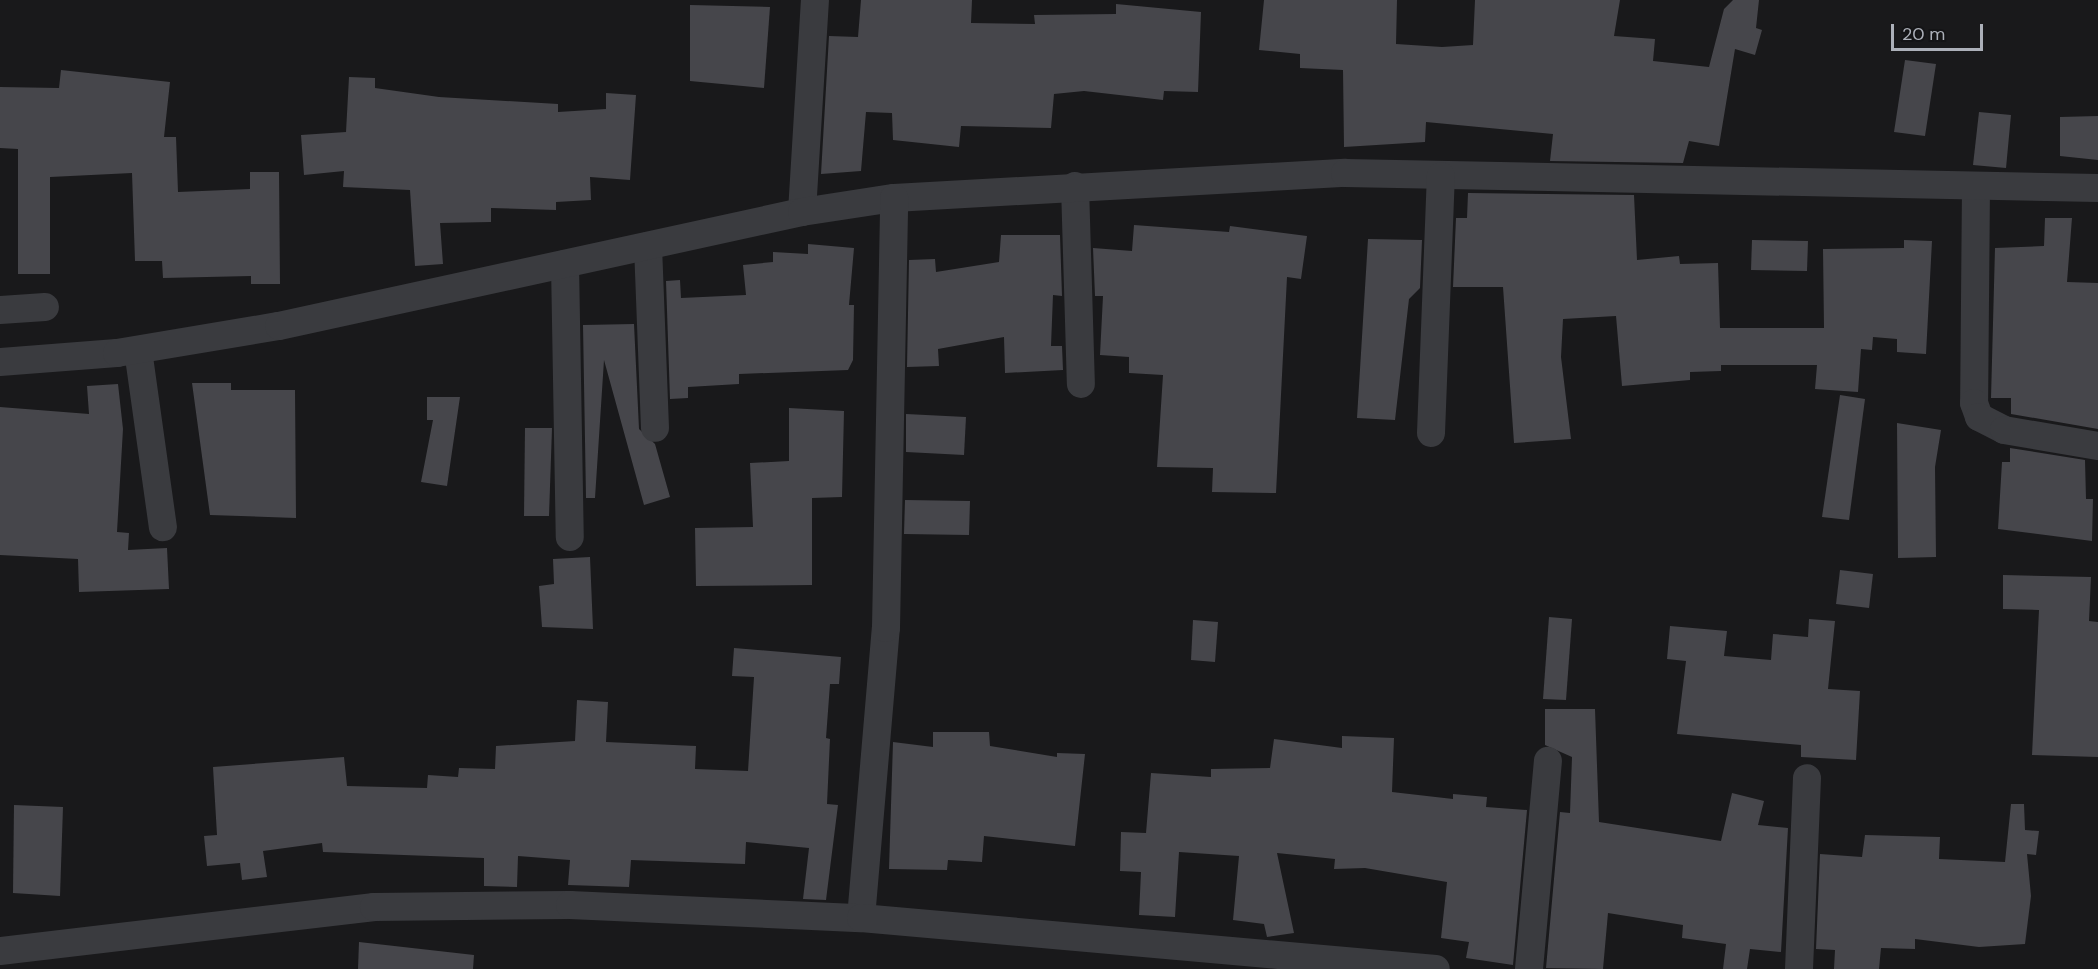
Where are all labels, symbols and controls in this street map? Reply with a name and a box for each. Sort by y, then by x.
scale bar [1894,12,1986,50]
text: 20 m [1902,22,1945,46]

